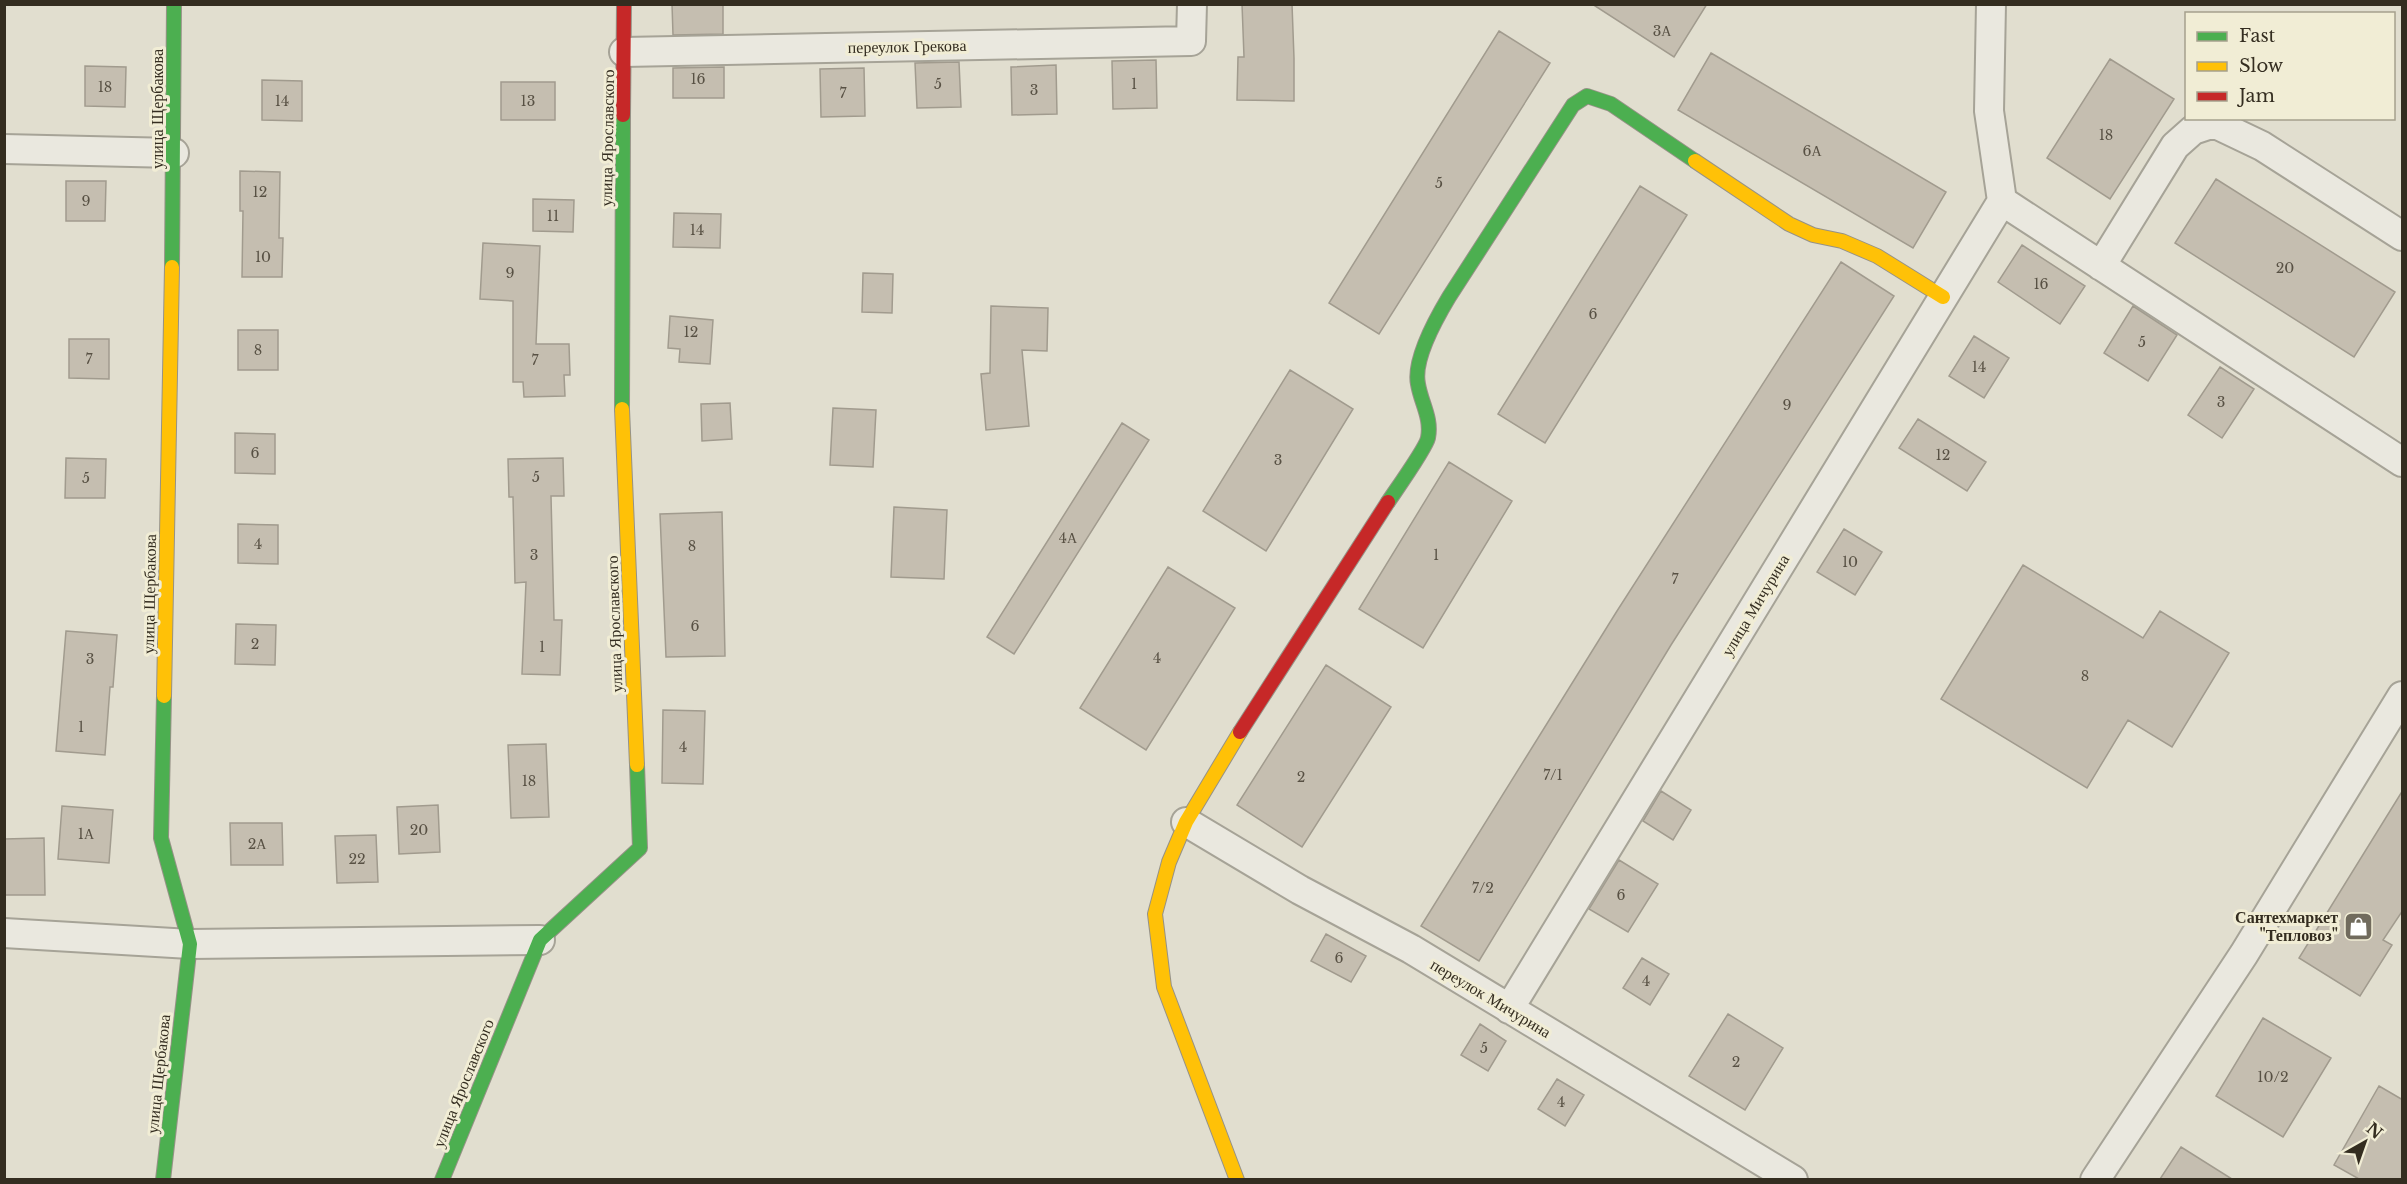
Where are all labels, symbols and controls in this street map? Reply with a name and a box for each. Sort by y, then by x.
legend [2185,12,2395,120]
house number: 3А [1653,22,1672,40]
text: Fast [2239,25,2276,47]
street label: переулок Грекова [847,35,967,57]
street label: улица Щербакова [147,49,167,169]
text: Slow [2239,55,2284,77]
street label: улица Ярославского [596,69,618,207]
house number: 16 [690,70,706,88]
house number: 5 [934,75,942,93]
house number: 1 [1131,75,1137,93]
house number: 18 [98,78,112,96]
house number: 3 [1030,81,1038,99]
house number: 7 [839,84,847,102]
text: Jam [2237,85,2275,107]
house number: 14 [275,92,289,110]
house number: 13 [521,92,535,110]
house number: 18 [2099,126,2113,144]
house number: 6А [1802,142,1822,160]
house number: 5 [1435,174,1443,192]
house number: 12 [253,183,267,201]
house number: 9 [81,192,91,210]
house number: 11 [547,207,559,225]
house number: 14 [690,221,704,239]
house number: 10 [255,248,271,266]
house number: 20 [2276,259,2294,277]
house number: 9 [505,264,515,282]
house number: 16 [2033,275,2049,293]
house number: 6 [1588,305,1598,323]
house number: 12 [684,323,698,341]
house number: 5 [2138,333,2146,351]
house number: 8 [254,341,262,359]
house number: 7 [85,350,93,368]
house number: 7 [531,351,539,369]
house number: 14 [1972,358,1986,376]
house number: 3 [2217,393,2225,411]
house number: 9 [1782,396,1792,414]
house number: 6 [250,444,260,462]
house number: 12 [1936,446,1950,464]
house number: 3 [1274,451,1282,469]
house number: 5 [532,468,540,486]
house number: 5 [82,469,90,487]
house number: 4А [1059,529,1078,547]
street label: улица Щербакова [138,534,160,654]
house number: 4 [254,535,262,553]
house number: 8 [688,537,696,555]
house number: 3 [530,546,538,564]
house number: 1 [1433,546,1439,564]
street label: улица Мичурина [1717,550,1793,660]
house number: 10 [1842,553,1858,571]
street label: улица Ярославского [602,555,626,693]
house number: 7 [1671,570,1679,588]
house number: 6 [690,617,700,635]
house number: 2 [251,635,259,653]
house number: 1 [539,638,545,656]
house number: 4 [1153,649,1161,667]
house number: 3 [86,650,94,668]
house number: 8 [2081,667,2089,685]
house number: 1 [78,718,84,736]
house number: 4 [679,738,687,756]
house number: 7/1 [1543,766,1563,784]
house number: 2 [1297,768,1305,786]
house number: 18 [522,772,536,790]
house number: 20 [410,821,428,839]
house number: 1А [78,825,95,843]
house number: 2А [248,835,267,853]
house number: 22 [348,850,366,868]
house number: 7/2 [1472,879,1494,897]
house number: 6 [1616,886,1626,904]
place label: Сантехмаркет "Тепловоз" [2235,907,2338,945]
shop icon: Сантехмаркет "Тепловоз" [2343,910,2375,942]
house number: 6 [1334,949,1344,967]
street label: переулок Мичурина [1427,954,1555,1042]
house number: 4 [1642,972,1650,990]
street label: улица Щербакова [142,1013,174,1135]
street label: улица Ярославского [428,1016,498,1150]
house number: 5 [1480,1039,1488,1057]
house number: 2 [1732,1053,1740,1071]
house number: 10/2 [2257,1068,2289,1086]
house number: 4 [1557,1093,1565,1111]
north arrow [2335,1112,2395,1172]
text: N [2362,1118,2387,1143]

